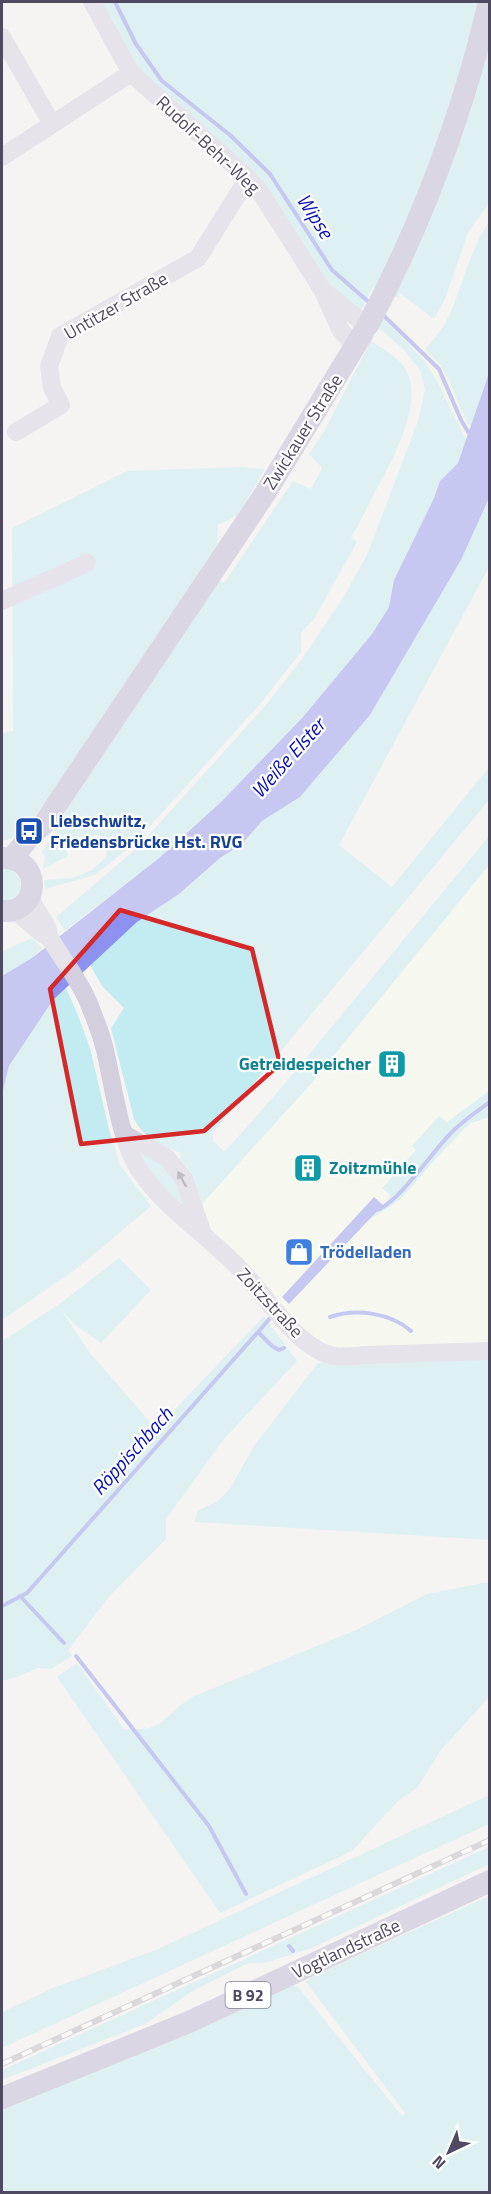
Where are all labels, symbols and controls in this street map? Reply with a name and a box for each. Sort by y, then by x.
street label: Rudolf-Behr-Weg [150,89,266,200]
water label: Wipse [289,187,343,246]
street label: Untitzer Straße [59,265,173,346]
street label: Zwickauer Straße [256,369,349,495]
water label: Weiße Elster [243,709,334,805]
place label: Liebschwitz, Friedensbrücke Hst. RVG [50,807,242,855]
bus stop icon: Liebschwitz, Friedensbrücke Hst. RVG [13,815,45,847]
building icon: Getreidespeicher [376,1048,408,1080]
place label: Getreidespeicher [239,1050,371,1077]
building icon: Zoitzmühle [292,1152,324,1184]
place label: Zoitzmühle [329,1154,416,1181]
one-way arrow [177,1171,187,1188]
shop icon: Trödelladen [283,1236,315,1268]
place label: Trödelladen [320,1238,412,1265]
street label: Zoitzstraße [231,1262,310,1344]
water label: Röppischbach [83,1399,181,1502]
street label: Vogtlandstraße [287,1912,404,1985]
road number: B 92 [226,1982,270,2008]
north arrow [419,2122,479,2182]
text: N [426,2150,451,2175]

